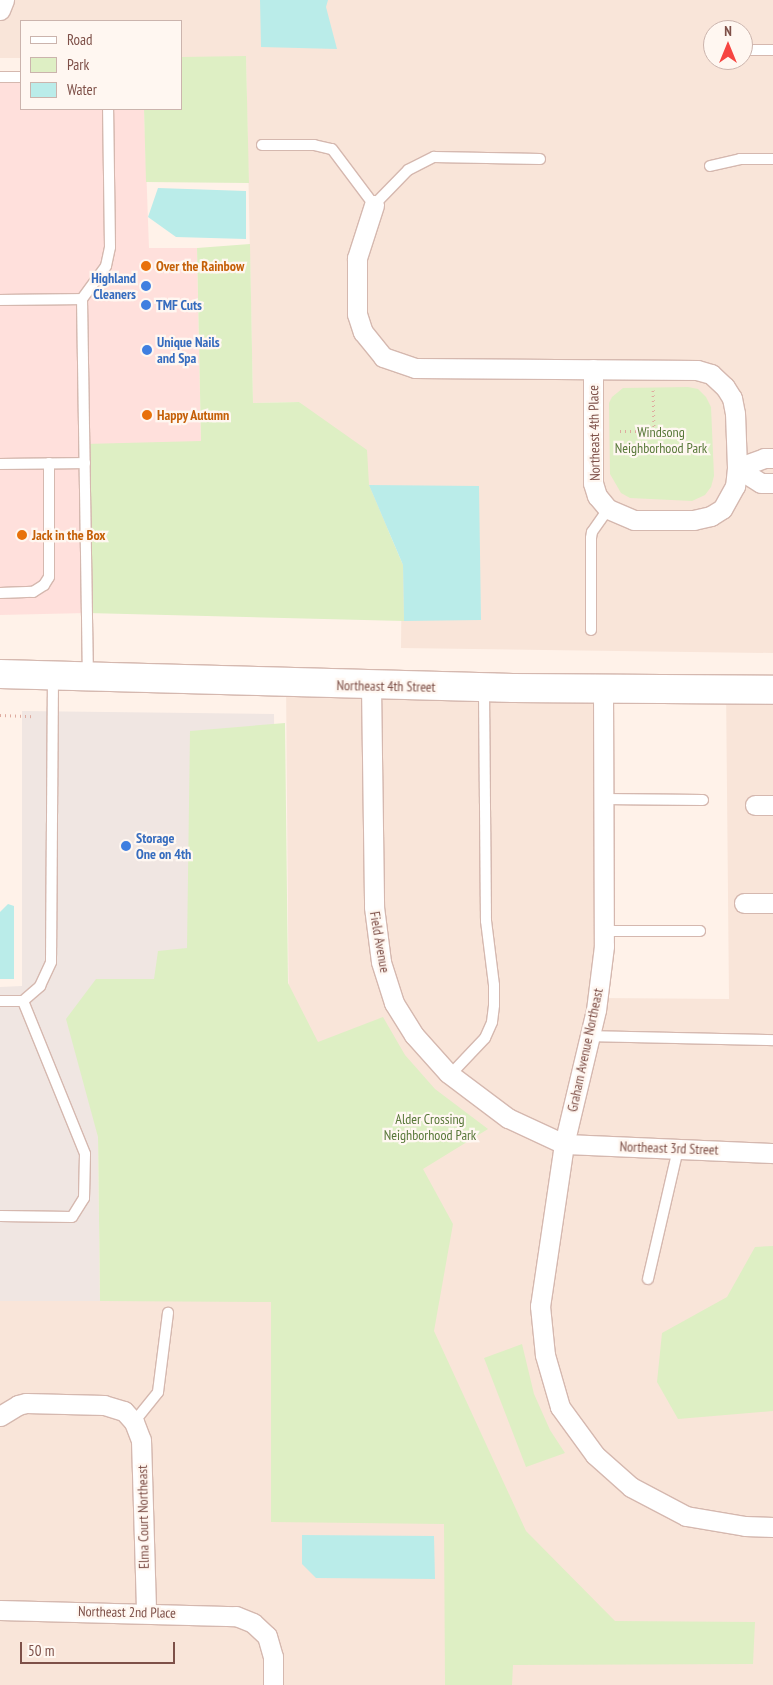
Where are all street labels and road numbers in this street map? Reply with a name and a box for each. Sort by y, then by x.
street label: Northeast 4th Place [585,385,603,481]
street label: Northeast 4th Street [336,677,436,695]
street label: Field Avenue [366,910,394,974]
street label: Graham Avenue Northeast [564,987,606,1113]
street label: Northeast 3rd Street [619,1138,719,1158]
street label: Elma Court Northeast [134,1465,152,1569]
street label: Northeast 2nd Place [78,1603,176,1621]

